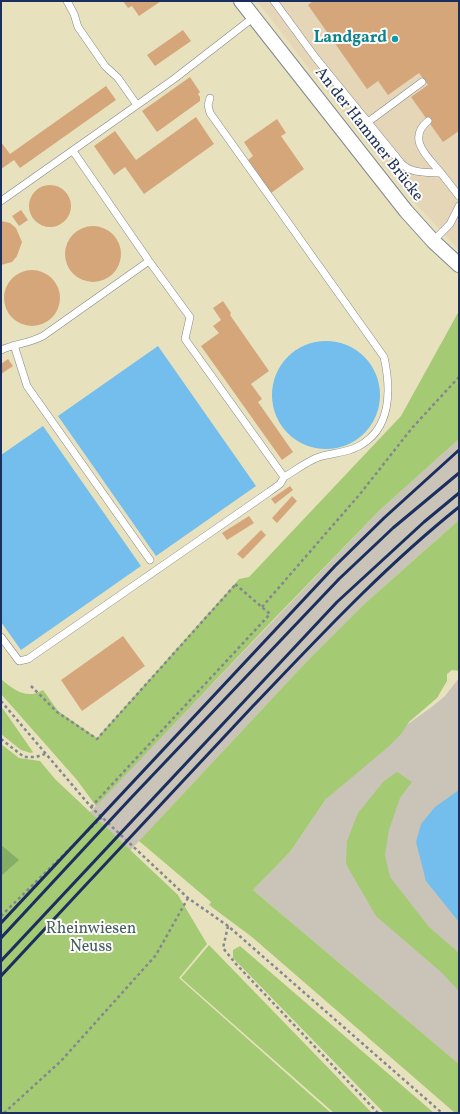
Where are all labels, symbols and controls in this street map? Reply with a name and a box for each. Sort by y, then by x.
place label: Landgard [314,29,387,49]
marker: Landgard [390,34,400,44]
street label: An der Hammer Brücke [310,64,426,206]
park label: Rheinwiesen Neuss [46,920,136,958]

